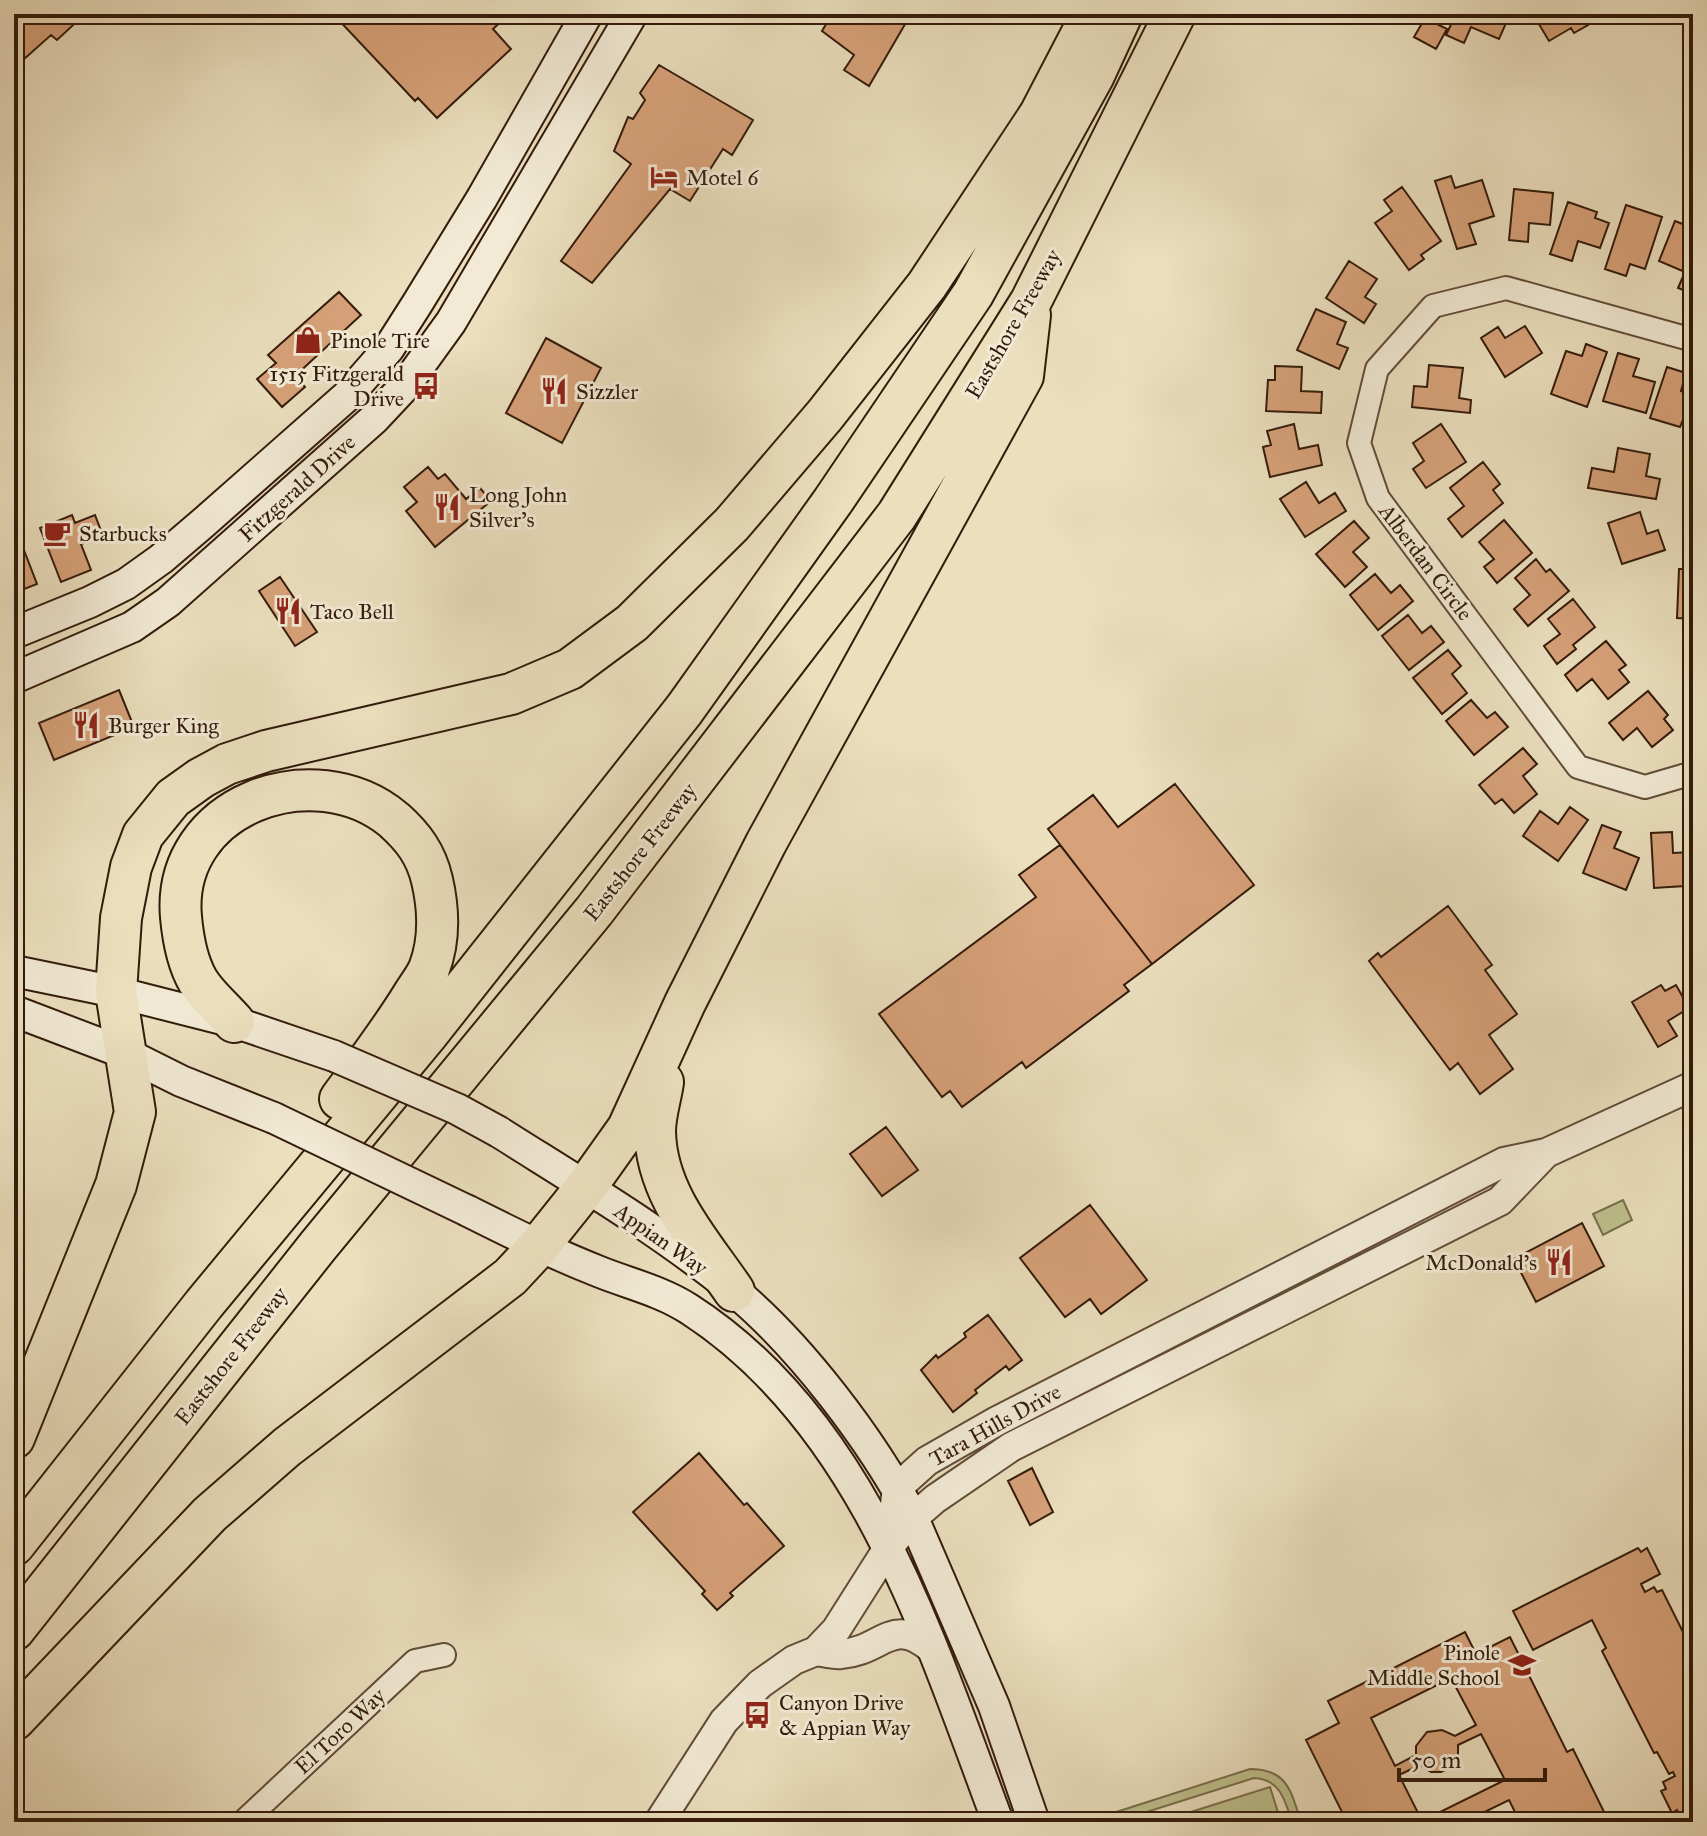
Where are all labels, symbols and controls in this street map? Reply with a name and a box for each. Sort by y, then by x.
hotel icon: Motel 6 [649,162,679,192]
place label: Motel 6 [686,164,759,191]
street label: Eastshore Freeway [959,244,1067,404]
shop icon: Pinole Tire [293,325,323,355]
place label: Pinole Tire [330,327,430,354]
place label: 1515 Fitzgerald Drive [270,360,404,412]
bus stop icon: 1515 Fitzgerald Drive [411,371,441,401]
restaurant icon: Sizzler [539,376,569,406]
place label: Sizzler [576,378,639,405]
street label: Fitzgerald Drive [233,429,361,547]
place label: Long John Silver's [469,481,567,533]
restaurant icon: Long John Silver's [432,492,462,522]
street label: Alberdan Circle [1373,497,1479,626]
cafe icon: Starbucks [42,518,72,548]
place label: Starbucks [79,520,167,547]
restaurant icon: Taco Bell [273,596,303,626]
place label: Taco Bell [310,598,394,625]
restaurant icon: Burger King [71,710,101,740]
place label: Burger King [108,712,219,739]
street label: Eastshore Freeway [578,777,703,927]
street label: Appian Way [608,1196,714,1281]
restaurant icon: McDonald's [1544,1247,1574,1277]
place label: McDonald's [1425,1249,1537,1276]
street label: Eastshore Freeway [169,1281,294,1431]
street label: Tara Hills Drive [925,1378,1065,1472]
place label: Pinole Middle School [1367,1639,1500,1691]
school or university icon: Pinole Middle School [1507,1650,1537,1680]
street label: El Toro Way [289,1682,391,1780]
place label: Canyon Drive & Appian Way [779,1689,911,1741]
bus stop icon: Canyon Drive & Appian Way [742,1700,772,1730]
scale bar [1399,1732,1545,1782]
text: 50 m [1411,1745,1461,1775]

